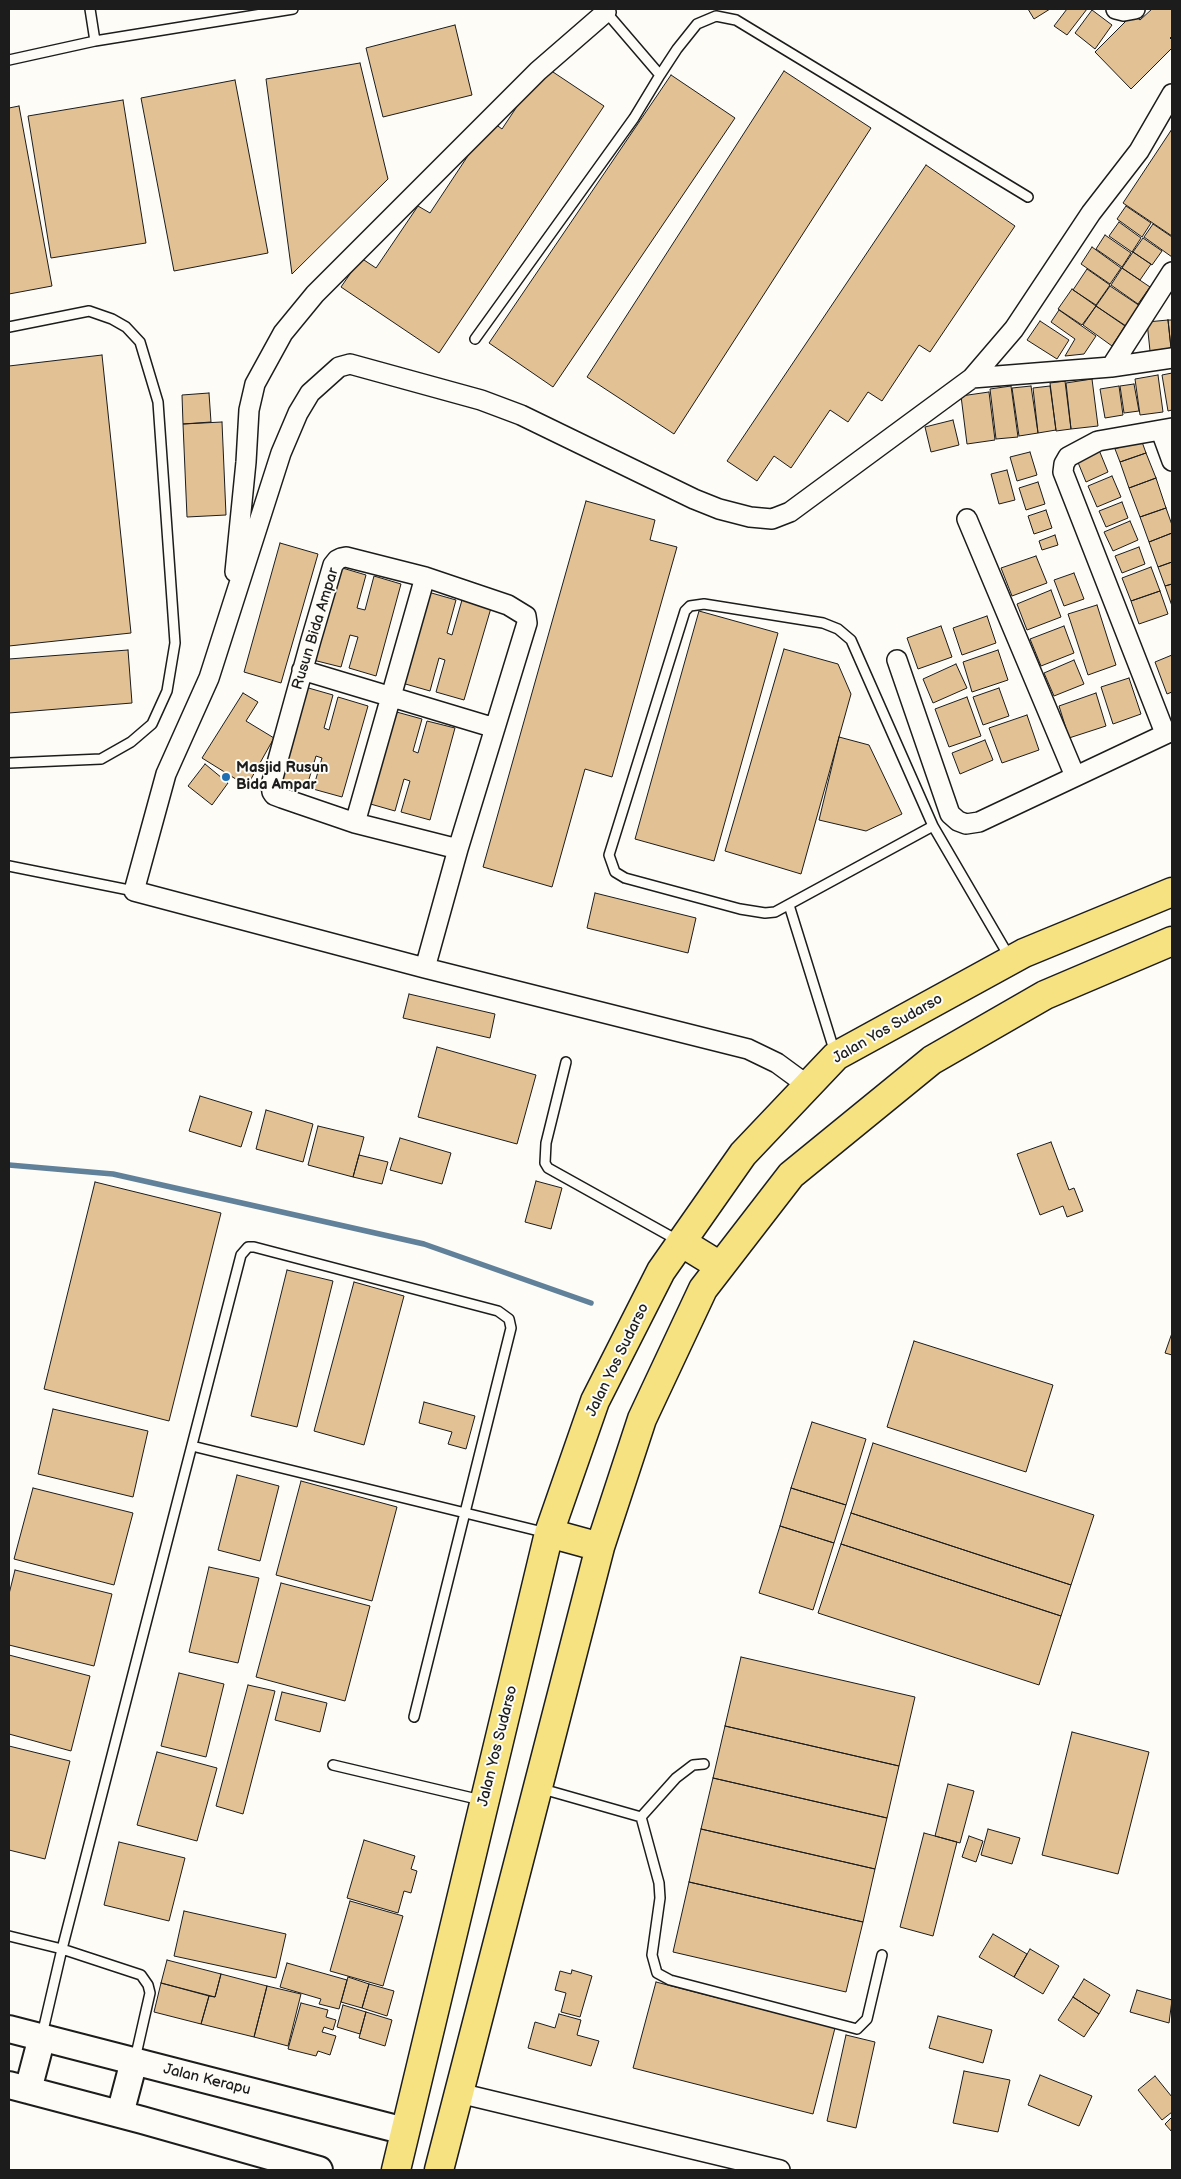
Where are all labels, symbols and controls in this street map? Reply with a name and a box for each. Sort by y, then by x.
street label: Rusun Bida Ampar [289,566,343,692]
place label: Masjid Rusun Bida Ampar [236,759,328,794]
marker: Masjid Rusun Bida Ampar [220,771,232,783]
street label: Jalan Yos Sudarso [830,990,946,1068]
street label: Jalan Yos Sudarso [583,1301,653,1419]
street label: Jalan Yos Sudarso [474,1684,522,1808]
street label: Jalan Kerapu [162,2060,252,2100]

